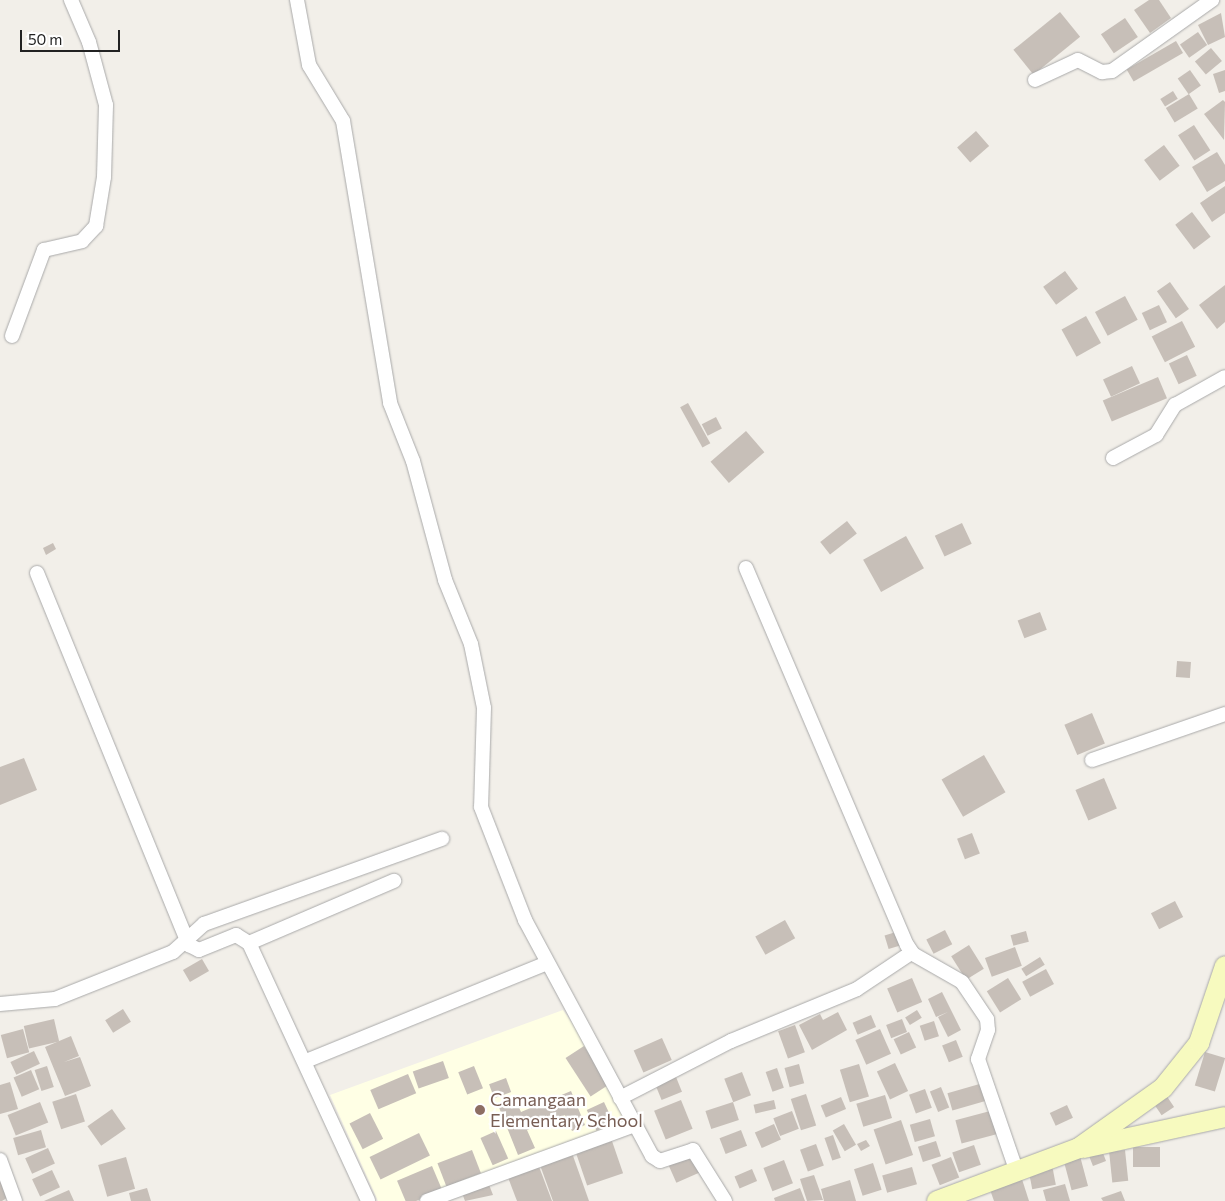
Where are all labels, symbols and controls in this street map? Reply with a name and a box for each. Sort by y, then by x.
scale bar [22,20,122,52]
text: 50 m [28,30,62,48]
place label: Camangaan Elementary School [490,1089,643,1132]
marker: Camangaan Elementary School [474,1104,486,1116]

